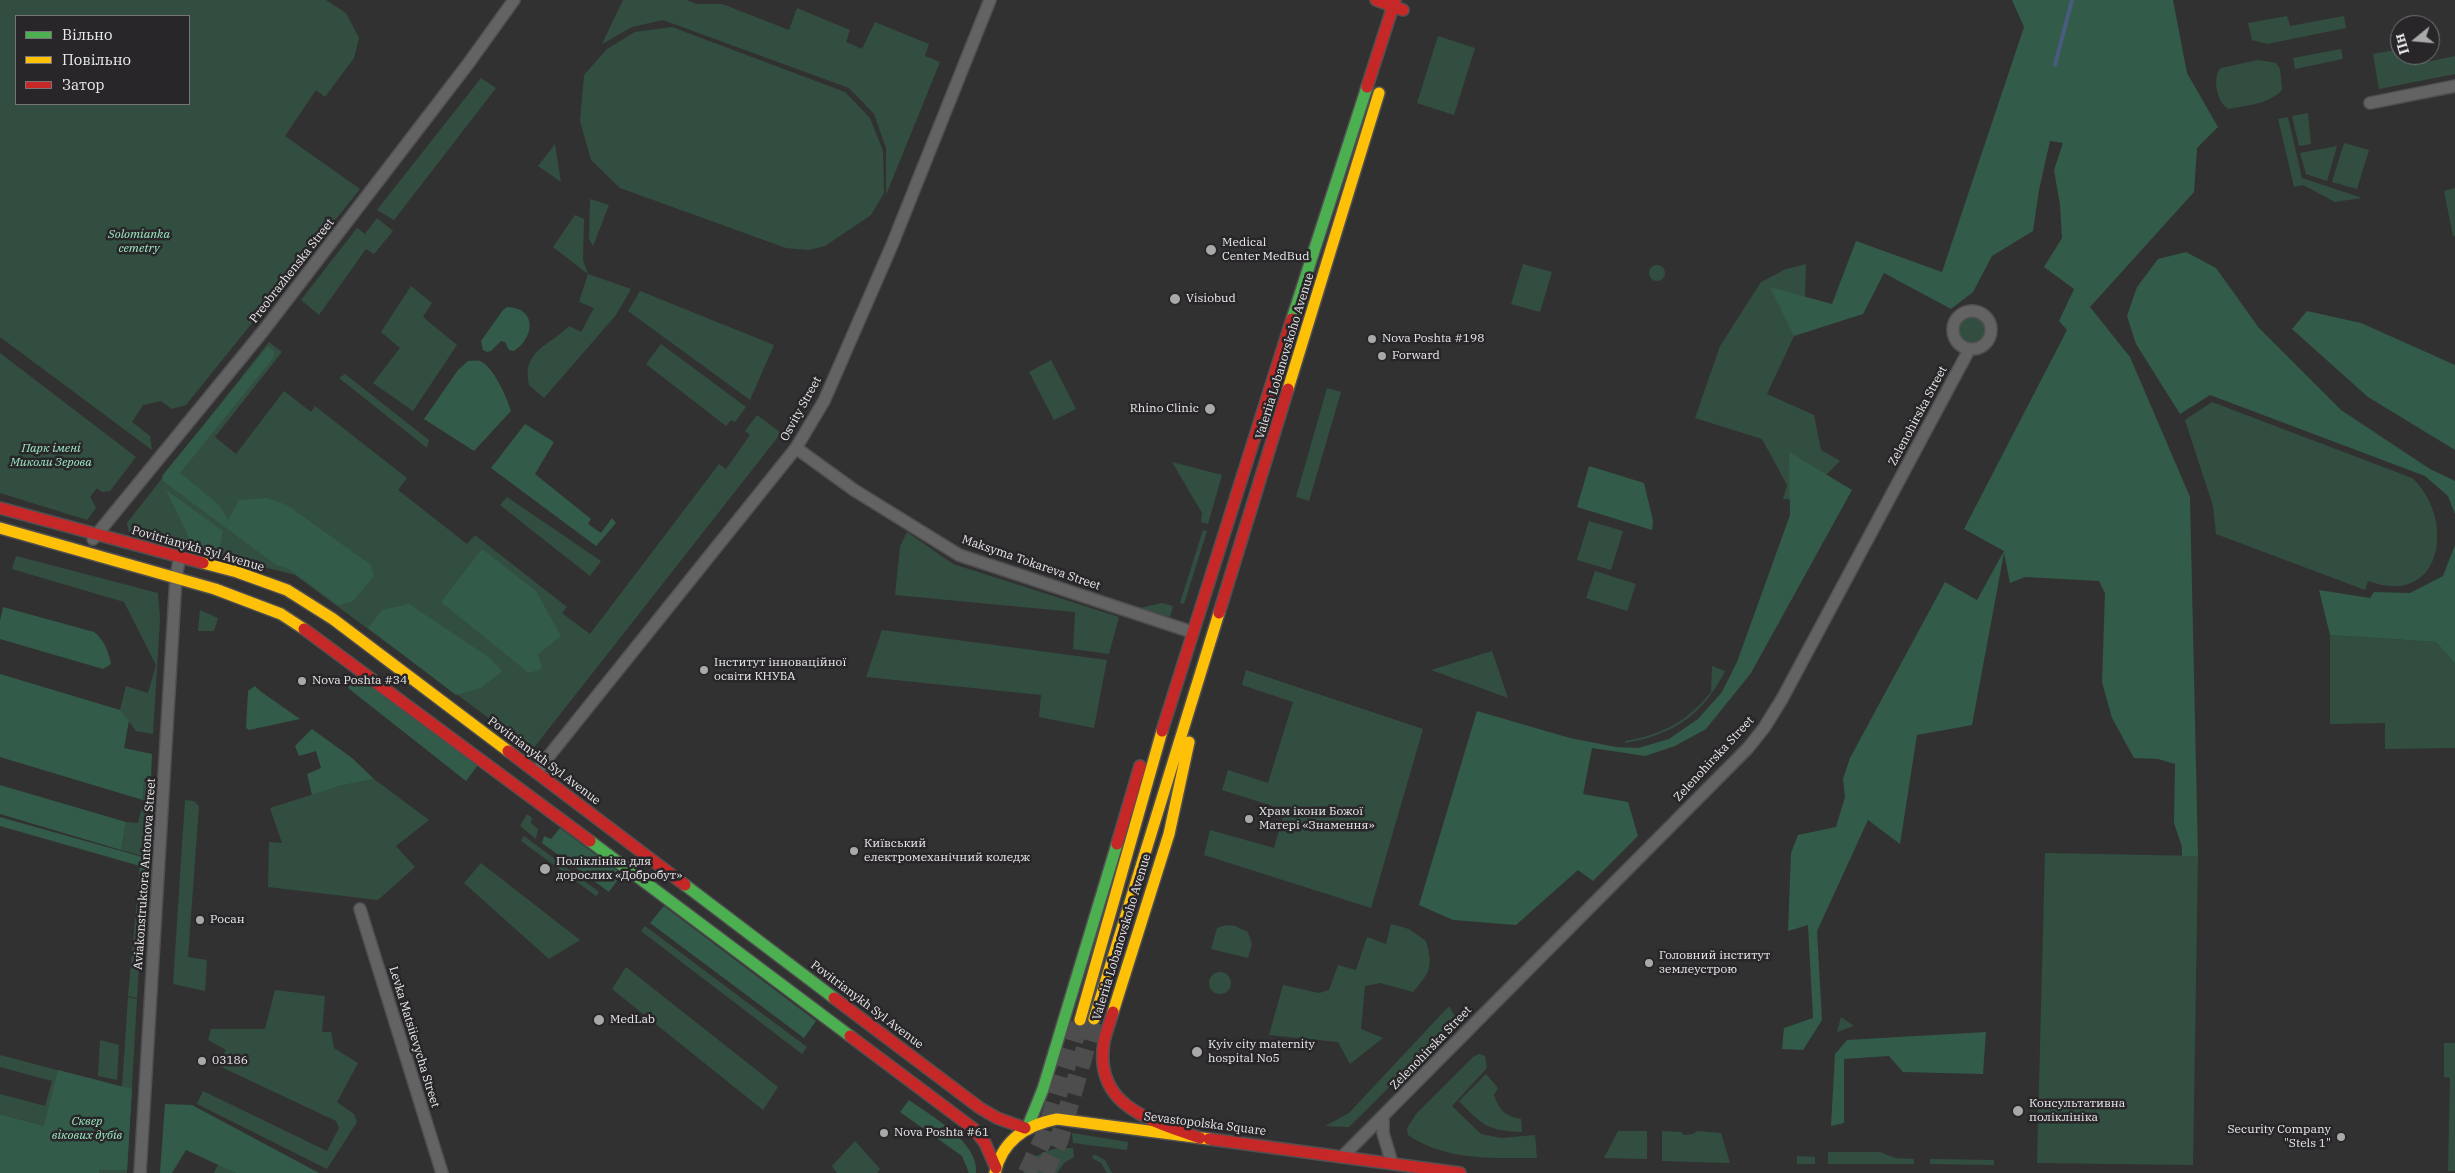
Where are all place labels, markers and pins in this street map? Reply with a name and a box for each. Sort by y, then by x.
place label: Medical Center MedBud [1222,236,1309,264]
marker: Medical Center MedBud [1204,243,1218,257]
marker: Visiobud [1168,292,1182,306]
place label: Visiobud [1186,292,1236,306]
place label: Nova Poshta #198 [1382,332,1484,346]
marker: Nova Poshta #198 [1366,333,1378,345]
place label: Forward [1392,349,1440,363]
marker: Forward [1376,350,1388,362]
place label: Rhino Clinic [1130,402,1199,416]
marker: Rhino Clinic [1203,402,1217,416]
place label: Інститут інноваційної освіти КНУБА [714,656,846,684]
marker: Інститут інноваційної освіти КНУБА [698,664,710,676]
place label: Nova Poshta #34 [312,674,407,688]
marker: Nova Poshta #34 [296,675,308,687]
place label: Храм ікони Божої Матері «Знамення» [1259,805,1374,833]
marker: Храм ікони Божої Матері «Знамення» [1243,813,1255,825]
place label: Київський електромеханічний коледж [864,837,1030,865]
marker: Київський електромеханічний коледж [848,845,860,857]
place label: Поліклініка для дорослих «Добробут» [556,855,682,883]
marker: Поліклініка для дорослих «Добробут» [538,862,552,876]
place label: Росан [210,913,245,927]
marker: Росан [194,914,206,926]
place label: Головний інститут землеустрою [1659,949,1770,977]
marker: Головний інститут землеустрою [1643,957,1655,969]
marker: MedLab [592,1013,606,1027]
place label: MedLab [610,1013,655,1027]
place label: Kyiv city maternity hospital No5 [1208,1038,1315,1066]
marker: Kyiv city maternity hospital No5 [1190,1045,1204,1059]
place label: 03186 [212,1054,248,1068]
marker: 03186 [196,1055,208,1067]
place label: Консультативна поліклініка [2029,1097,2125,1125]
marker: Консультативна поліклініка [2011,1104,2025,1118]
place label: Security Company "Stels 1" [2228,1123,2331,1151]
place label: Nova Poshta #61 [894,1126,989,1140]
marker: Nova Poshta #61 [878,1127,890,1139]
marker: Security Company "Stels 1" [2335,1131,2347,1143]

